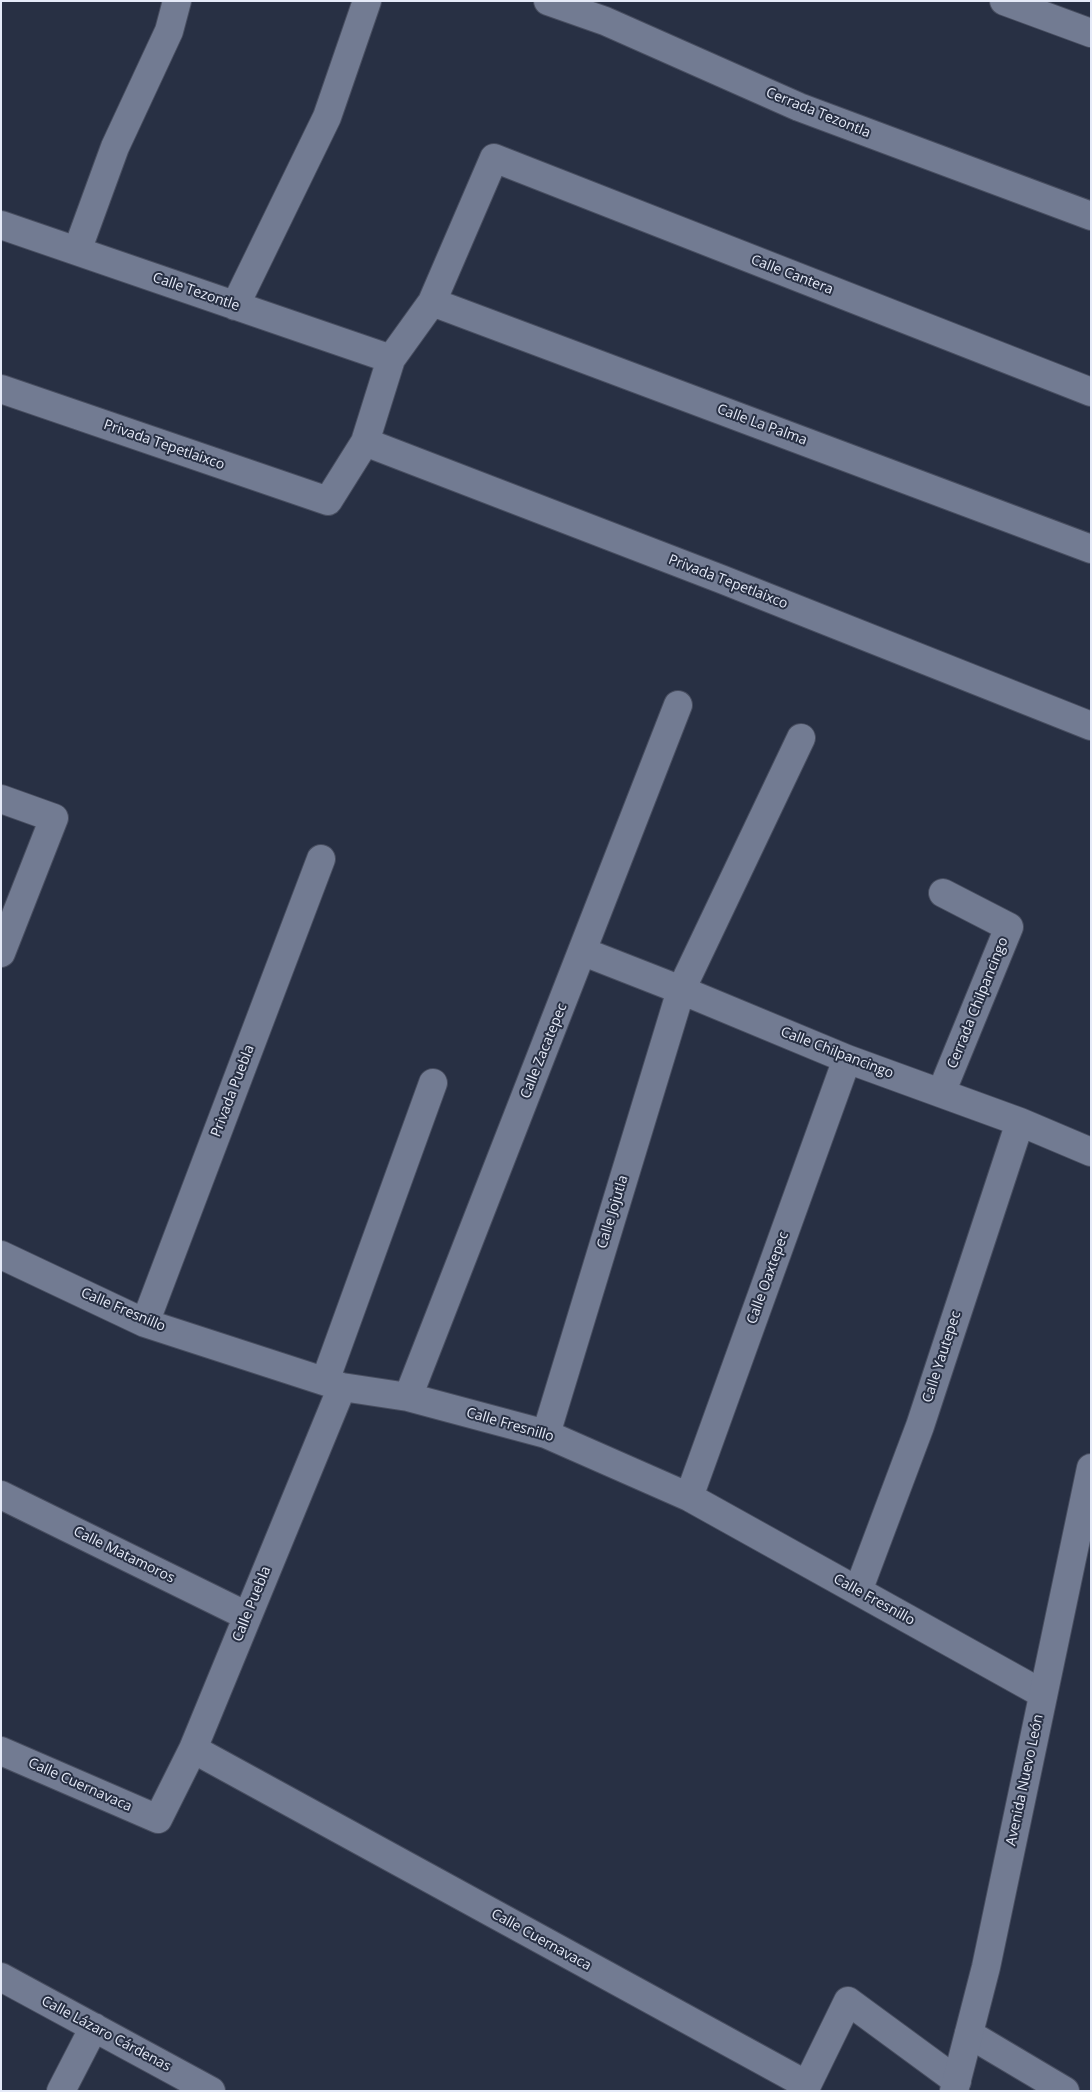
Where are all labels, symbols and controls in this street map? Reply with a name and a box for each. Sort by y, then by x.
street label: Cerrada Tezontla [763,84,873,142]
street label: Calle Cantera [749,252,835,298]
street label: Calle Tezontle [150,269,242,315]
street label: Calle La Palma [715,401,809,449]
street label: Privada Tepetlaixco [101,416,227,474]
street label: Privada Tepetlaixco [666,551,790,613]
street label: Cerrada Chilpancingo [944,935,1012,1071]
street label: Calle Zacatepec [517,1001,571,1101]
street label: Calle Chilpancingo [778,1024,896,1082]
street label: Privada Puebla [208,1043,258,1139]
street label: Calle Jojutla [594,1173,632,1251]
street label: Calle Oaxtepec [743,1229,793,1327]
street label: Calle Fresnillo [78,1285,168,1335]
street label: Calle Yautepec [919,1309,965,1405]
street label: Calle Fresnillo [464,1404,556,1446]
street label: Calle Matamoros [71,1523,177,1587]
street label: Calle Puebla [229,1564,275,1644]
street label: Calle Fresnillo [830,1571,918,1629]
street label: Avenida Nuevo León [1003,1713,1047,1847]
street label: Calle Cuernavaca [26,1755,134,1815]
street label: Calle Cuernavaca [488,1906,594,1974]
street label: Calle Lázaro Cárdenas [38,1993,174,2075]

